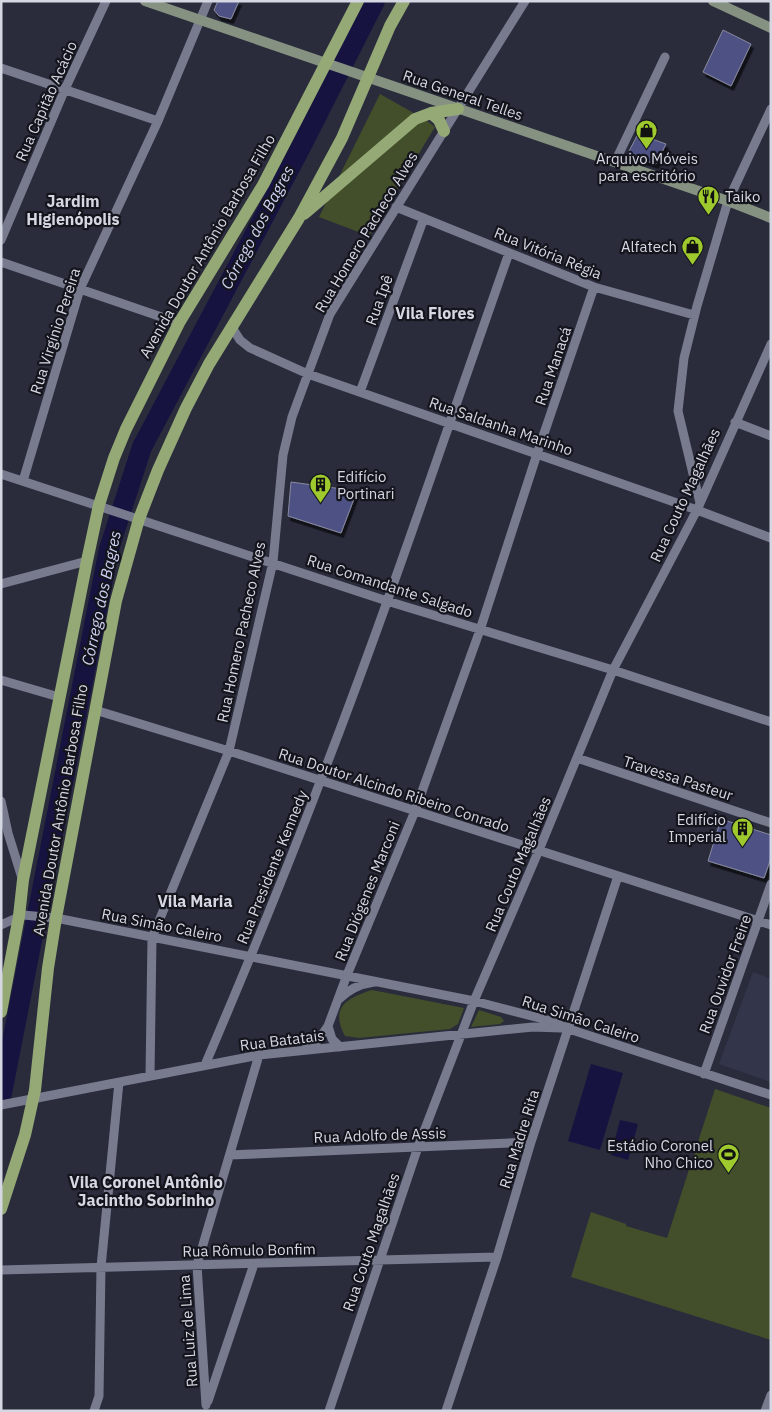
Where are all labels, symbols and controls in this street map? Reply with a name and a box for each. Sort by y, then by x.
street label: Rua Capitão Acácio [11,38,81,164]
street label: Rua General Telles [401,66,525,124]
shop icon: Arquivo Móveis para escritório [635,118,659,149]
street label: Avenida Doutor Antônio Barbosa Filho [135,131,279,361]
street label: Rua Homero Pacheco Alves [310,148,422,316]
place label: Arquivo Móveis para escritório [596,149,698,185]
water label: Córrego dos Bagres [216,162,298,292]
restaurant icon: Taiko [697,184,721,215]
place label: Taiko [725,187,760,206]
district label: Jardim Higienópolis [26,191,120,229]
street label: Rua Vitória Régia [491,223,605,283]
shop icon: Alfatech [681,234,705,265]
place label: Alfatech [621,237,677,256]
street label: Rua Virgínio Pereira [26,266,84,396]
street label: Rua Ipê [361,272,397,328]
district label: Vila Flores [395,303,475,323]
street label: Rua Manacá [531,324,575,408]
street label: Rua Saldanha Marinho [427,392,575,460]
street label: Rua Couto Magalhães [646,425,724,565]
place label: Edifício Portinari [337,467,395,503]
building icon: Edifício Portinari [309,473,333,504]
water label: Córrego dos Bagres [77,529,125,667]
street label: Rua Homero Pacheco Alves [213,540,269,724]
street label: Rua Comandante Salgado [305,550,475,622]
street label: Avenida Doutor Antônio Barbosa Filho [28,683,92,937]
street label: Rua Doutor Alcindo Ribeiro Conrado [276,744,512,836]
street label: Travessa Pasteur [621,751,736,805]
street label: Rua Presidente Kennedy [232,787,312,947]
street label: Rua Couto Magalhães [481,793,555,935]
place label: Edifício Imperial [669,810,726,846]
building icon: Edifício Imperial [730,816,754,847]
street label: Rua Diógenes Marconi [330,818,404,964]
district label: Vila Maria [157,891,233,911]
street label: Rua Simão Caleiro [100,904,224,946]
street label: Rua Ouvidor Freire [695,912,755,1036]
street label: Rua Simão Caleiro [520,991,642,1047]
street label: Rua Batatais [239,1025,325,1055]
street label: Rua Madre Rita [495,1087,543,1191]
street label: Rua Adolfo de Assis [313,1123,447,1147]
place label: Estádio Coronel Nho Chico [607,1136,713,1172]
sports icon: Estádio Coronel Nho Chico [717,1142,741,1173]
street label: Rua Couto Magalhães [338,1170,404,1314]
district label: Vila Coronel Antônio Jacintho Sobrinho [69,1172,223,1210]
street label: Rua Rômulo Bonfim [182,1239,316,1261]
street label: Rua Luiz de Lima [175,1274,201,1388]

